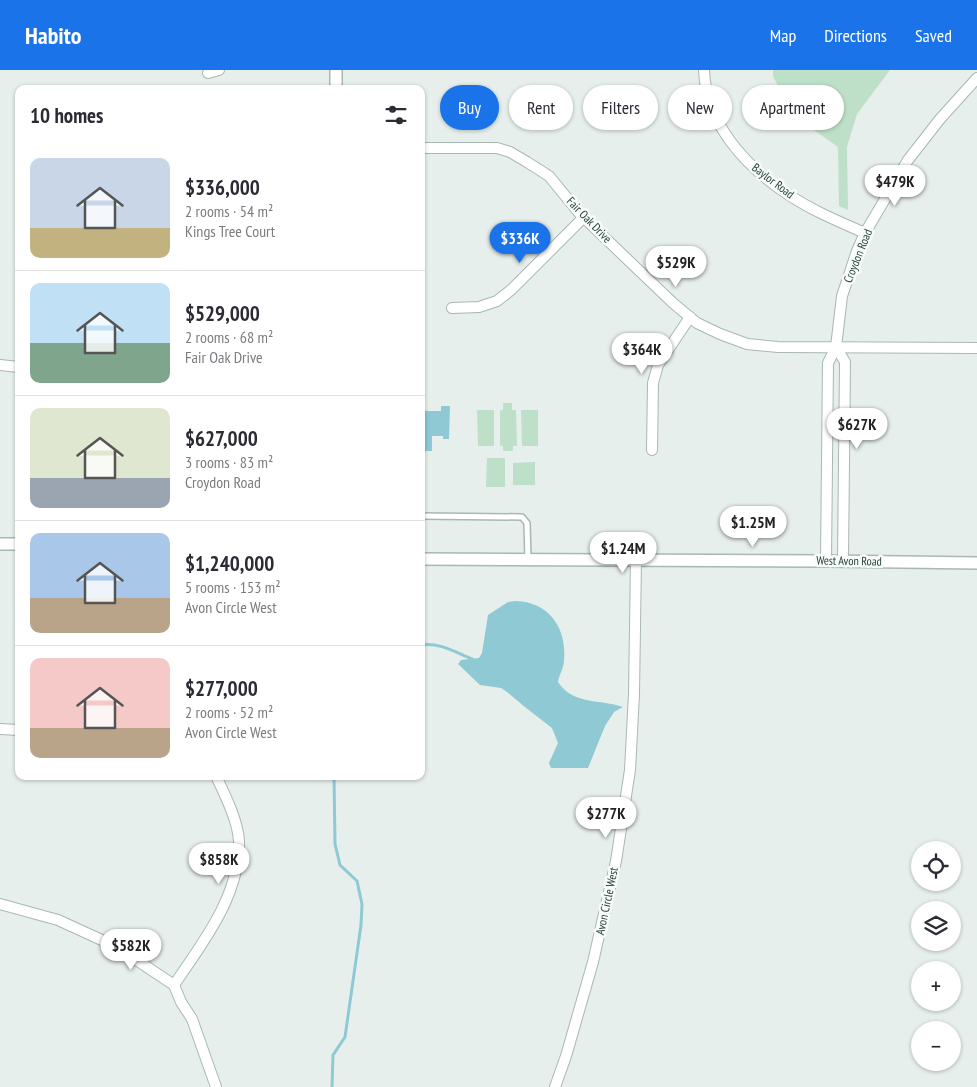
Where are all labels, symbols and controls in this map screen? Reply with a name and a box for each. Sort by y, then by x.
text: Habito [25,20,81,51]
text: Map [770,24,796,47]
text: Directions [824,24,887,47]
text: Saved [915,24,952,47]
chip: Buy [440,85,499,130]
chip: Rent [509,85,573,130]
chip: Filters [583,85,658,130]
chip: New [668,85,732,130]
chip: Apartment [742,85,844,130]
icon: filters [382,101,410,129]
text: 10 homes [30,102,103,129]
street label: Baylor Road [749,160,797,201]
pin: $479K [860,164,930,207]
text: $479K [876,171,914,191]
text: $336,000 [185,174,260,201]
icon: home [70,178,130,238]
street label: Fair Oak Drive [564,193,615,246]
text: 2 rooms · 54 m² [185,201,273,221]
text: Kings Tree Court [185,221,275,241]
pin: $336K [485,222,555,264]
street label: Croydon Road [840,227,875,285]
text: $336K [501,228,539,248]
pin: $529K [641,246,711,288]
text: $529K [657,252,695,272]
text: $529,000 [185,300,260,327]
icon: home [70,303,130,363]
text: 2 rooms · 68 m² [185,327,273,347]
pin: $364K [607,332,677,375]
text: $364K [623,339,661,359]
text: Fair Oak Drive [185,347,263,367]
pin: $627K [822,408,892,450]
text: $627K [838,414,876,434]
text: $627,000 [185,425,258,452]
icon: home [70,428,130,488]
text: 3 rooms · 83 m² [185,452,273,472]
text: Croydon Road [185,472,261,492]
pin: $1.25M [712,506,794,548]
text: $1.25M [731,512,775,532]
pin: $1.24M [582,532,664,574]
text: $1.24M [601,538,645,558]
text: $1,240,000 [185,550,274,577]
street label: West Avon Road [816,552,882,569]
icon: home [70,553,130,613]
text: 5 rooms · 153 m² [185,577,281,597]
text: Avon Circle West [185,597,277,617]
text: $277,000 [185,675,258,702]
icon: home [70,678,130,738]
text: 2 rooms · 52 m² [185,702,273,722]
text: Avon Circle West [185,722,277,742]
pin: $277K [571,796,641,839]
text: $277K [587,803,625,823]
map controls [911,841,961,1071]
button: locate [911,841,961,891]
pin: $858K [184,842,254,885]
text: $858K [200,849,238,869]
street label: Avon Circle West [592,865,621,936]
button: layers [911,901,961,951]
pin: $582K [96,928,166,971]
text: $582K [112,935,150,955]
button: + [911,961,961,1011]
button: − [911,1021,961,1071]

